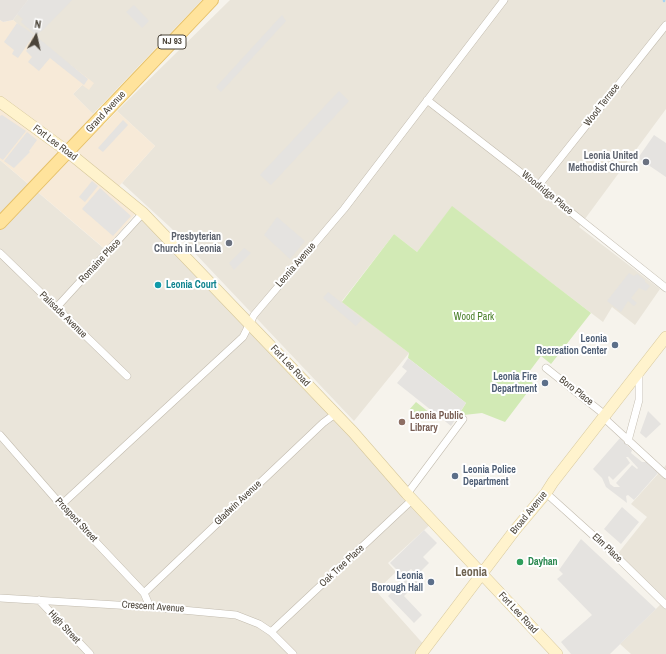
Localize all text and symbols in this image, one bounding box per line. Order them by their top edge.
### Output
north arrow [16,16,56,56]
text: N [34,17,42,32]
road number: NJ 93 [158,35,186,49]
street label: Wood Terrace [582,81,622,129]
street label: Grand Avenue [84,89,128,135]
street label: Fort Lee Road [31,123,79,163]
place label: Leonia United Methodist Church [568,150,638,174]
marker: Leonia United Methodist Church [641,157,651,167]
street label: Woodridge Place [519,169,575,217]
place label: Presbyterian Church in Leonia [154,231,221,254]
street label: Romaine Place [76,236,124,286]
marker: Presbyterian Church in Leonia [224,238,234,248]
street label: Leonia Avenue [273,240,319,290]
place label: Leonia Court [166,279,217,291]
marker: Leonia Court [153,280,163,290]
street label: Palisade Avenue [37,289,89,341]
park label: Wood Park [454,311,494,323]
place label: Leonia Recreation Center [536,333,607,356]
marker: Leonia Recreation Center [610,340,620,350]
street label: Fort Lee Road [268,343,312,389]
place label: Leonia Fire Department [491,371,537,394]
street label: Boro Place [557,374,595,408]
marker: Leonia Fire Department [540,378,550,388]
place label: Leonia Public Library [410,410,463,434]
marker: Leonia Public Library [397,417,407,427]
place label: Leonia Police Department [463,464,516,488]
marker: Leonia Police Department [450,471,460,481]
street label: Gladwin Avenue [212,478,264,528]
street label: Broad Avenue [508,489,550,537]
street label: Prospect Street [52,495,100,545]
street label: Elm Place [589,531,625,565]
street label: Oak Tree Place [317,542,367,590]
place label: Dayhan [528,556,558,568]
marker: Dayhan [515,557,525,567]
district label: Leonia [455,566,487,580]
place label: Leonia Borough Hall [372,570,423,594]
marker: Leonia Borough Hall [426,577,436,587]
street label: Fort Lee Road [496,590,540,636]
street label: Crescent Avenue [121,599,185,615]
street label: High Street [45,608,83,646]

